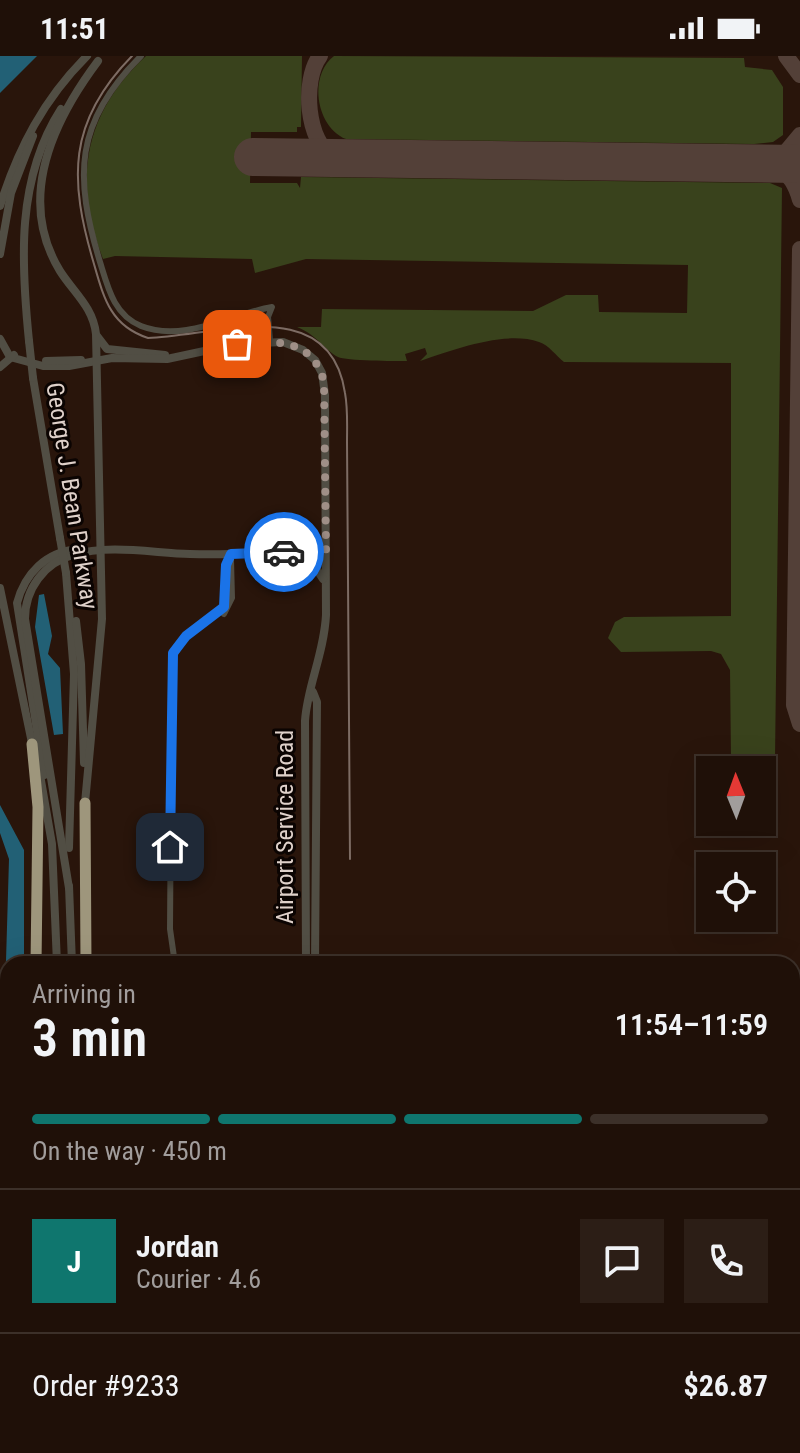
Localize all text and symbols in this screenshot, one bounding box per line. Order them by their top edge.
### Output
text: 11:51 [40,11,109,46]
pin [203,310,271,378]
icon: bag [215,322,259,366]
street label: George J. Bean Parkway [40,381,104,611]
courier [244,512,324,592]
icon: car [262,530,306,574]
street label: Airport Service Road [271,730,299,924]
north arrow [696,756,776,836]
map controls [696,756,776,932]
pin [136,813,204,881]
icon: home [148,825,192,869]
button: locate [696,852,776,932]
text: Arriving in [32,979,136,1009]
text: 11:54–11:59 [615,1007,768,1042]
text: 3 min [32,1008,147,1069]
text: On the way · 450 m [32,1136,227,1166]
button: chat [580,1219,664,1303]
button: phone [684,1219,768,1303]
text: Jordan [136,1229,219,1264]
text: J [67,1244,81,1279]
text: Courier · 4.6 [136,1264,261,1294]
text: Order #9233 [32,1368,180,1403]
text: $26.87 [683,1368,768,1403]

